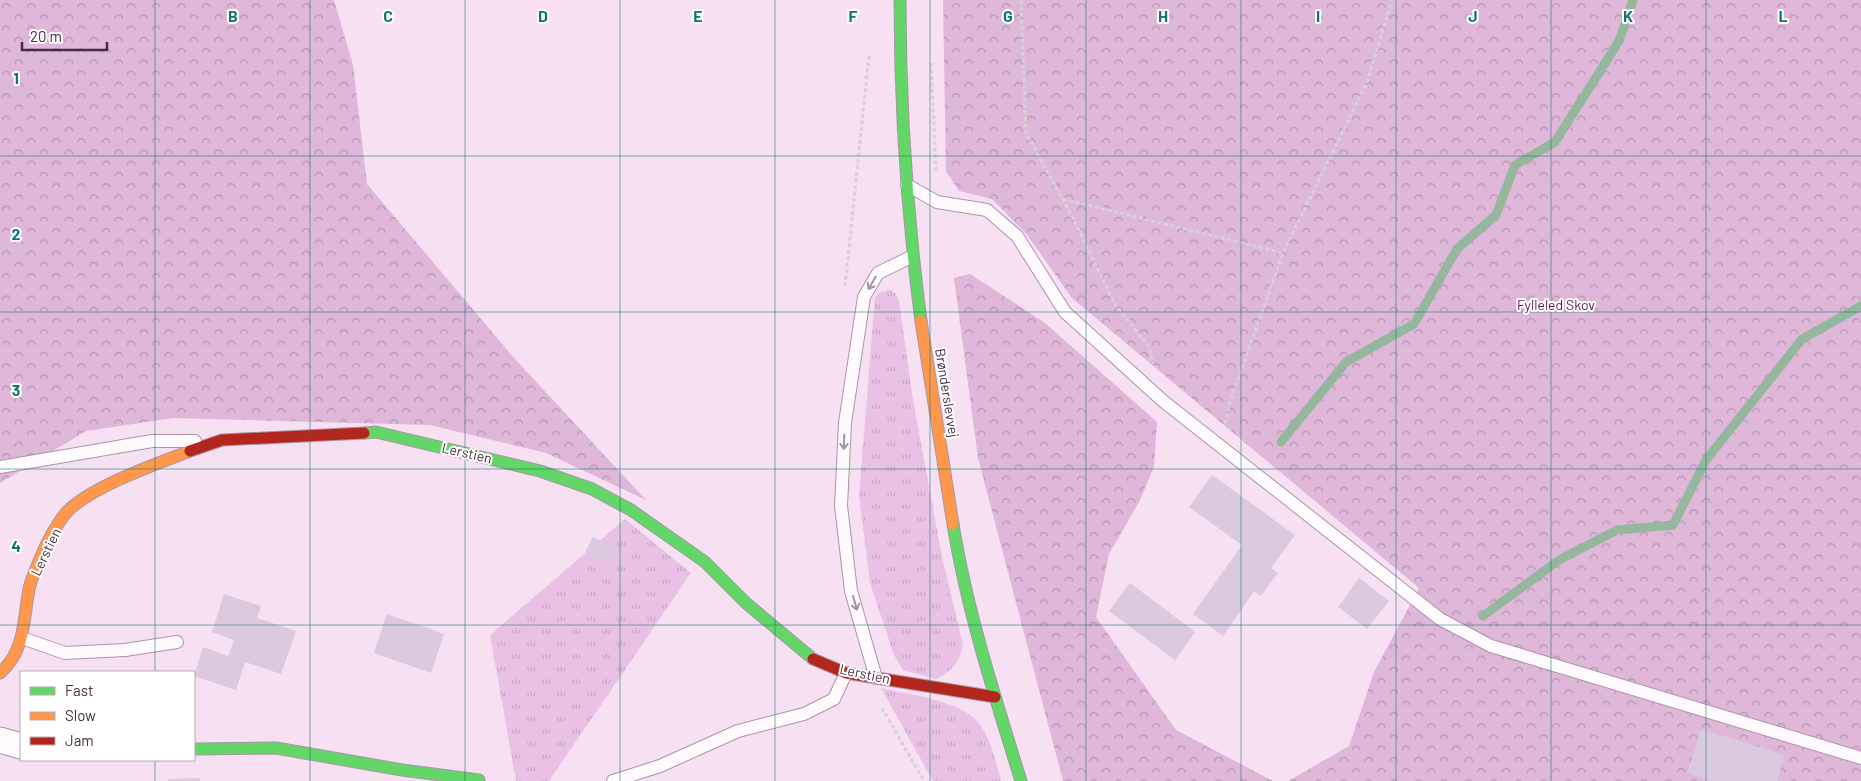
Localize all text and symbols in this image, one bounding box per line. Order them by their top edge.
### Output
text: B [228,6,238,25]
text: C [383,6,393,25]
text: D [538,6,548,25]
text: E [693,6,703,25]
text: F [849,6,858,25]
text: G [1003,6,1013,25]
text: H [1158,6,1168,25]
text: I [1316,6,1320,25]
text: J [1468,6,1478,25]
text: K [1623,6,1633,25]
text: L [1778,6,1788,25]
scale bar [22,20,108,52]
text: 20 m [30,27,62,45]
text: 1 [13,68,19,87]
text: 2 [12,224,21,243]
one-way arrow [867,275,876,290]
park label: Fylleled Skov [1517,296,1595,313]
street label: Brønderslevvej [932,347,963,439]
text: 3 [12,380,20,399]
one-way arrow [839,434,849,450]
street label: Lerstien [440,439,494,467]
street label: Lerstien [27,525,64,578]
text: 4 [11,536,21,555]
one-way arrow [850,595,860,611]
street label: Lerstien [838,660,892,687]
legend [20,671,195,761]
text: Fast [65,681,93,699]
text: Slow [65,706,96,724]
text: Jam [65,731,94,749]

